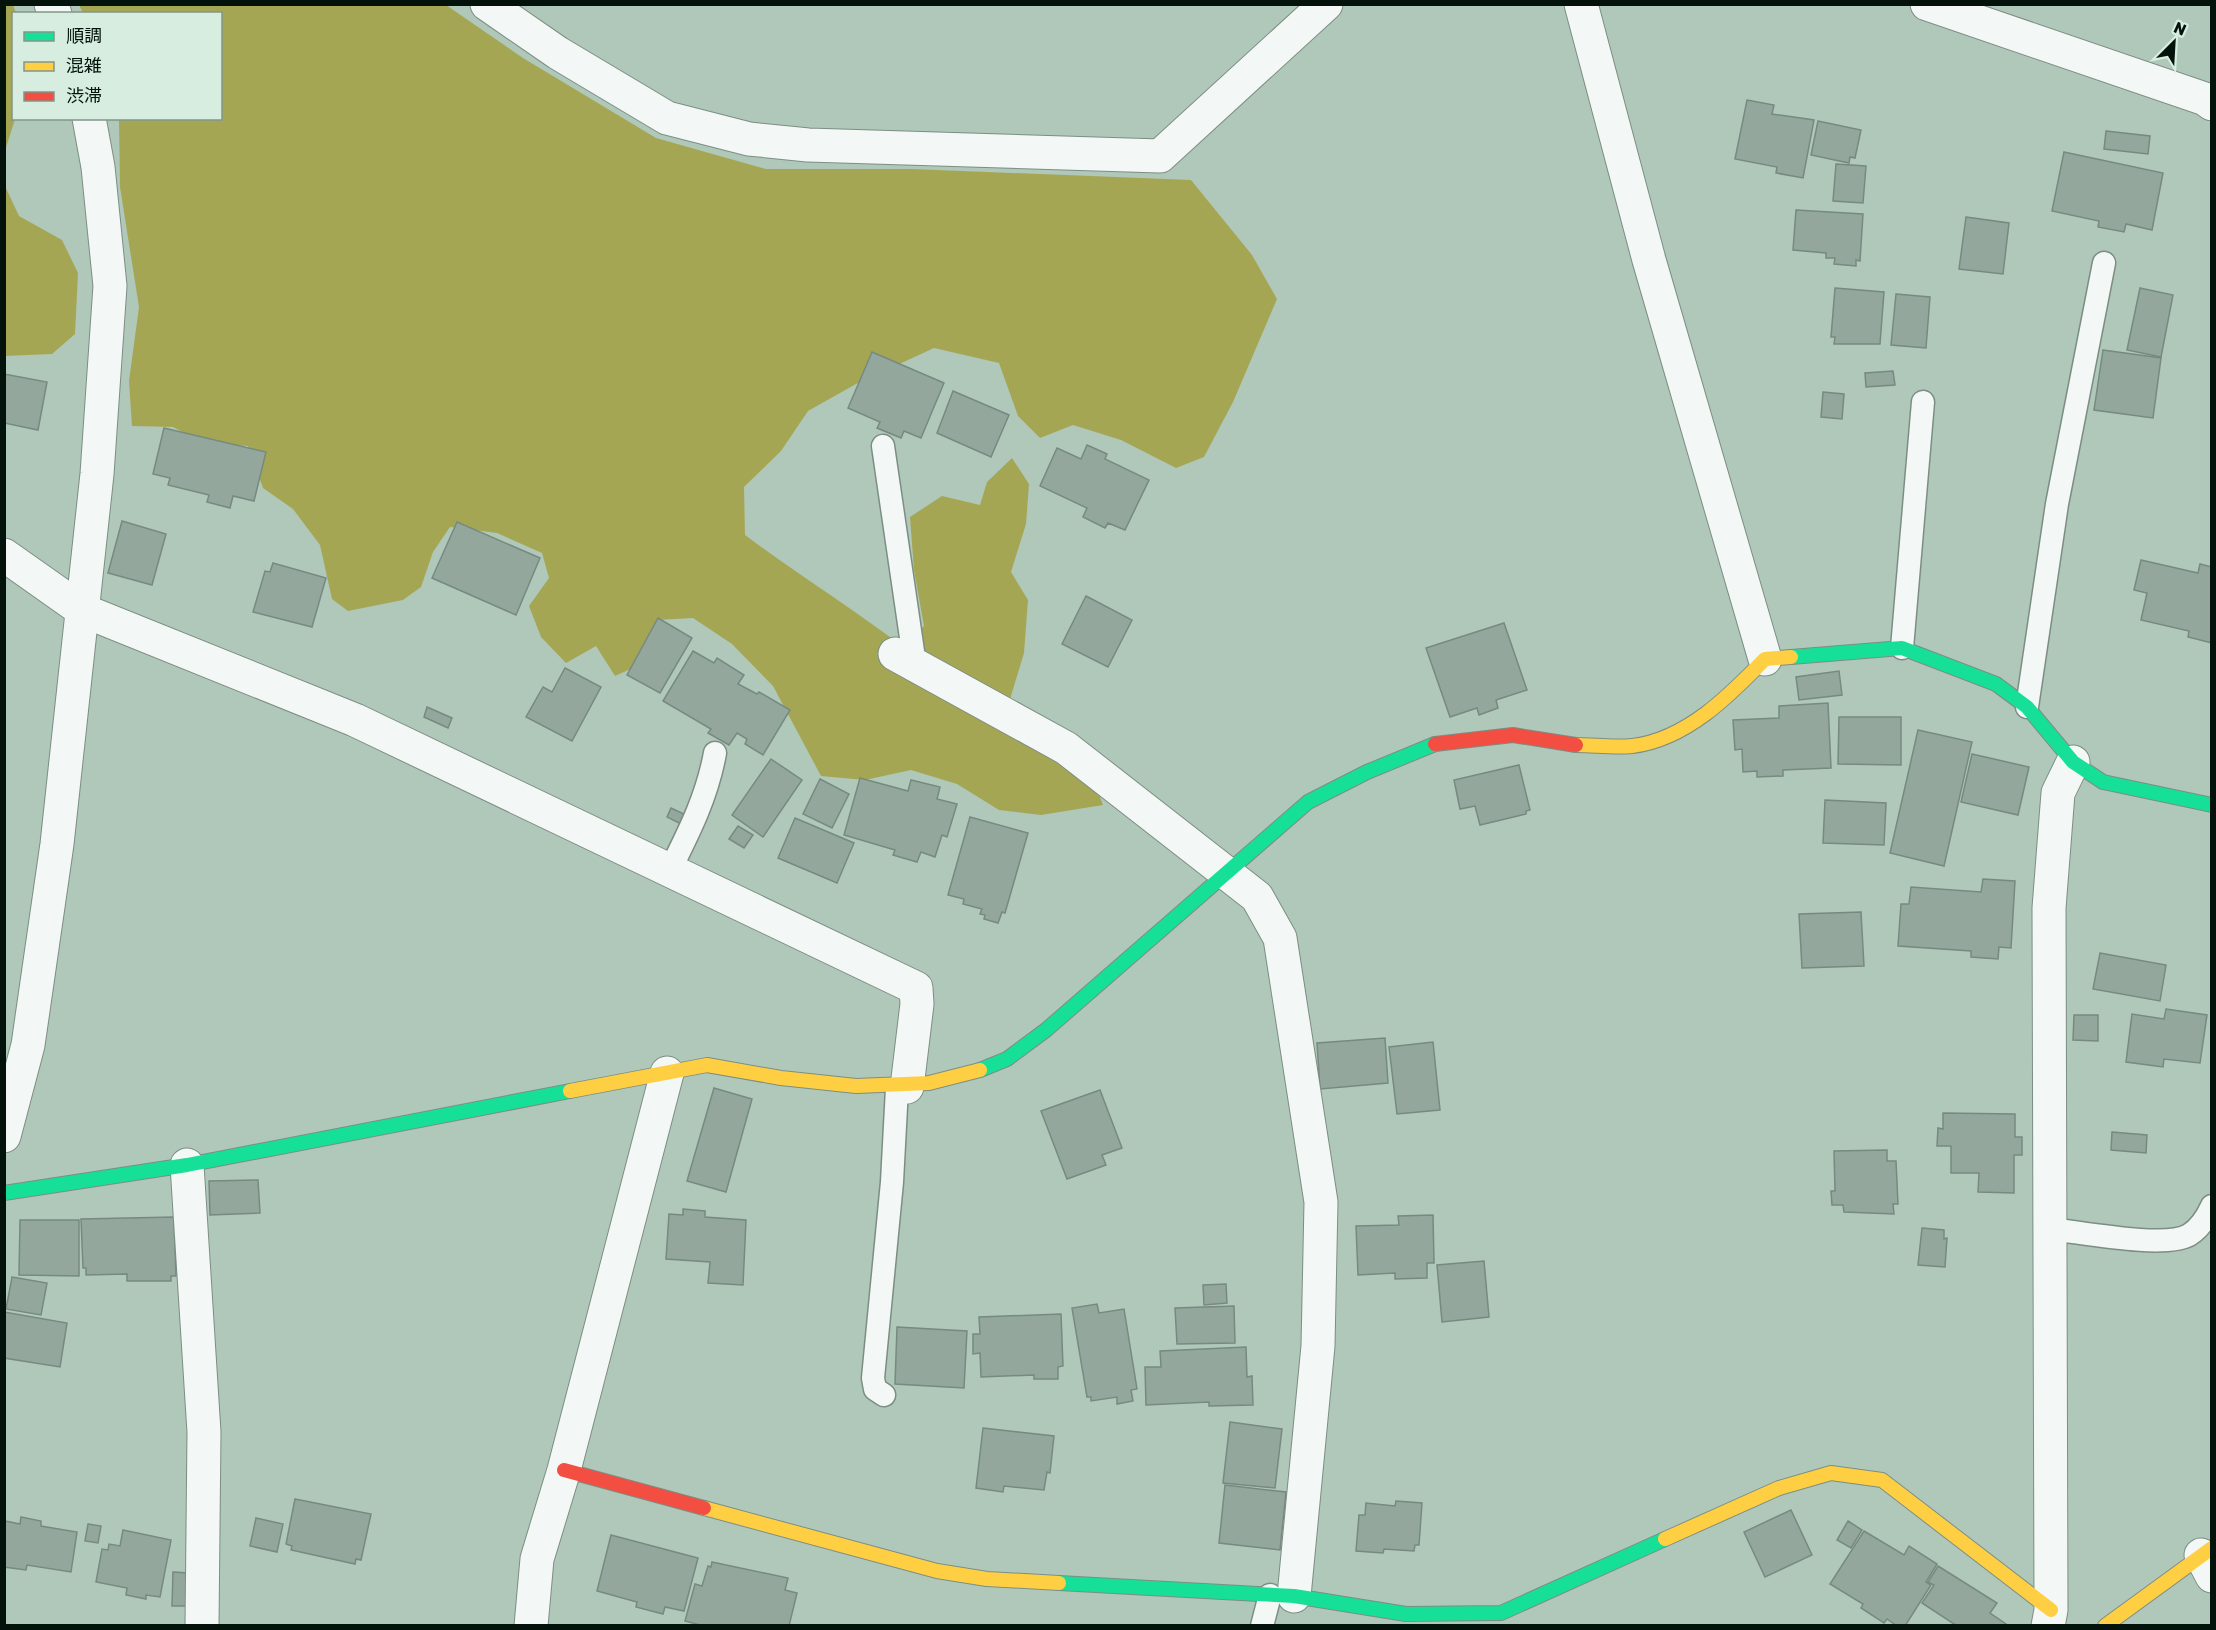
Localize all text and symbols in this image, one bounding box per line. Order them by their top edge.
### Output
legend [12,12,222,120]
north arrow [2144,12,2204,72]
text: N [2171,18,2189,40]
text: 順調 [66,25,102,47]
text: 混雑 [66,55,102,77]
text: 渋滞 [66,85,102,107]

